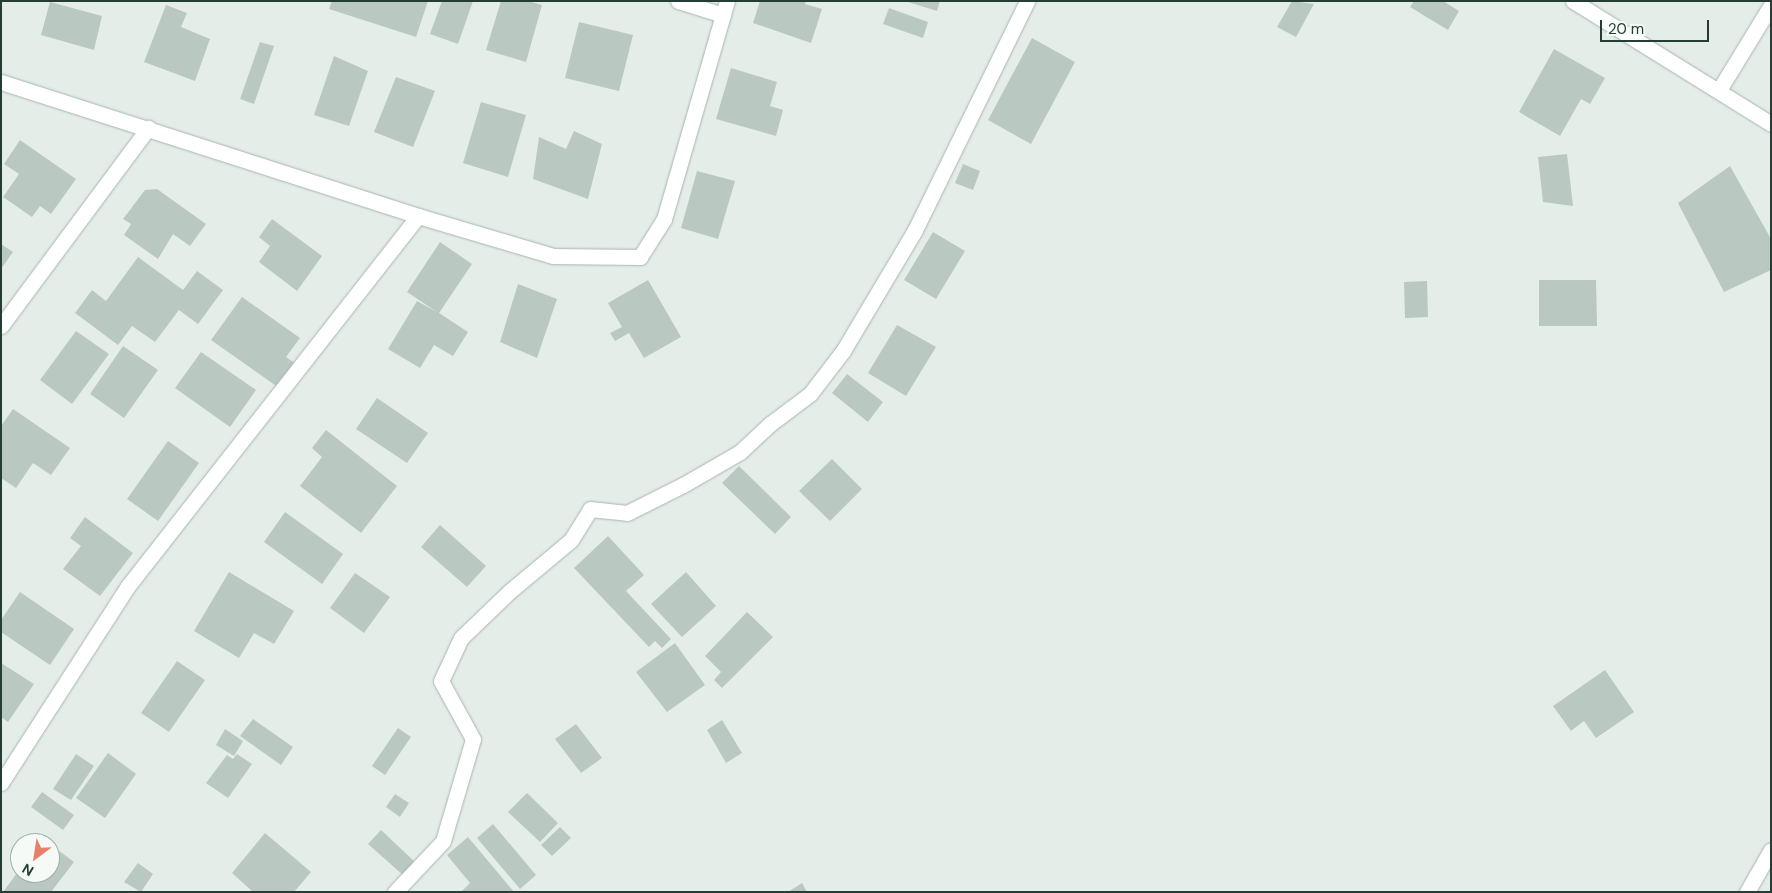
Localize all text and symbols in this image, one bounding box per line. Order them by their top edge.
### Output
scale bar [1602,10,1711,42]
text: 20 m [1608,19,1644,39]
north arrow [10,833,60,883]
text: N [19,860,37,880]

